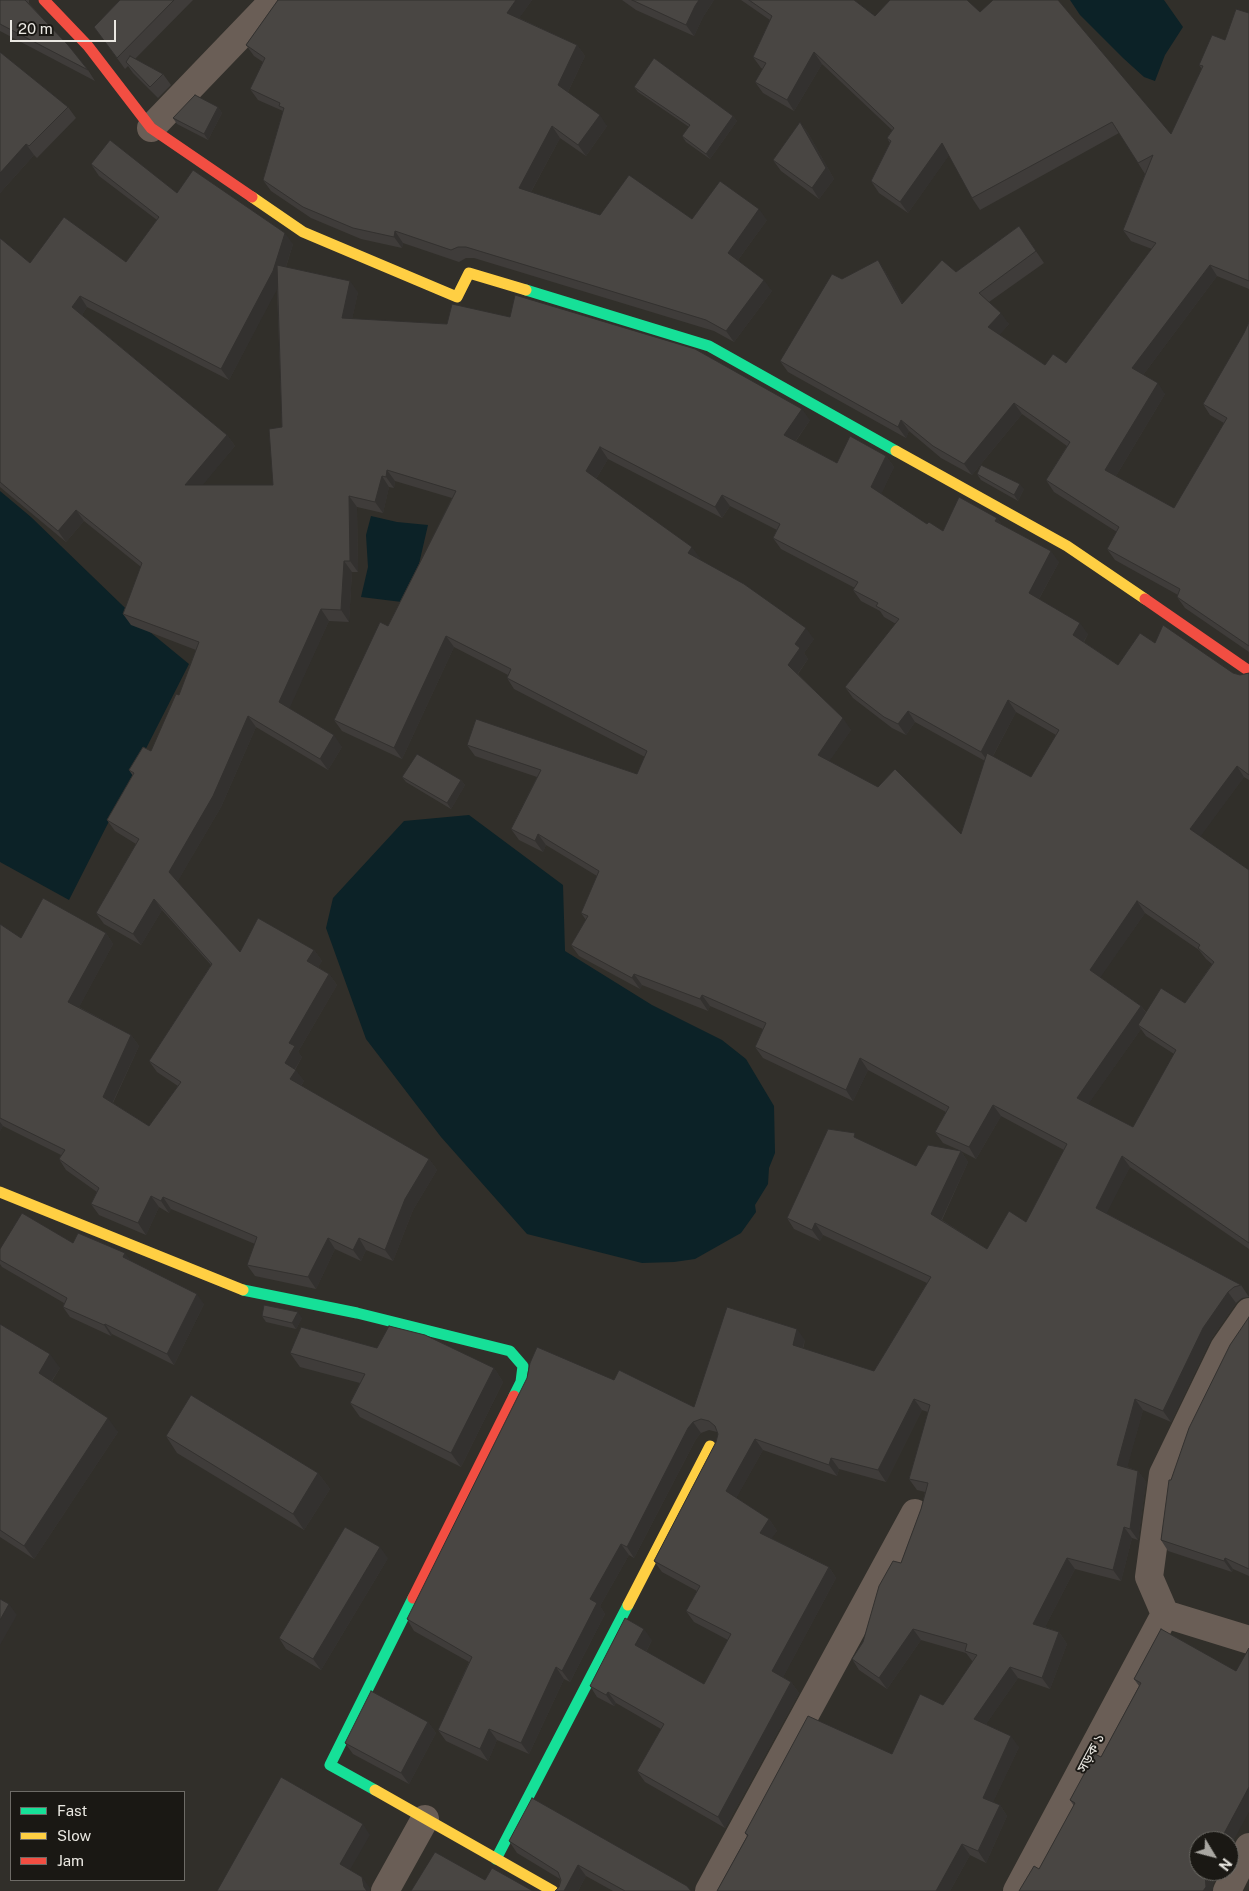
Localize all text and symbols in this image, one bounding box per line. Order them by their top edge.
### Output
scale bar [12,10,119,42]
text: 20 m [18,20,53,37]
street label: সড়ক ১ [1074,1731,1108,1775]
legend [10,1791,185,1881]
text: Fast [57,1802,87,1819]
text: Slow [57,1827,91,1844]
north arrow [1189,1831,1239,1881]
text: Jam [57,1852,84,1869]
text: N [1216,1855,1235,1874]

